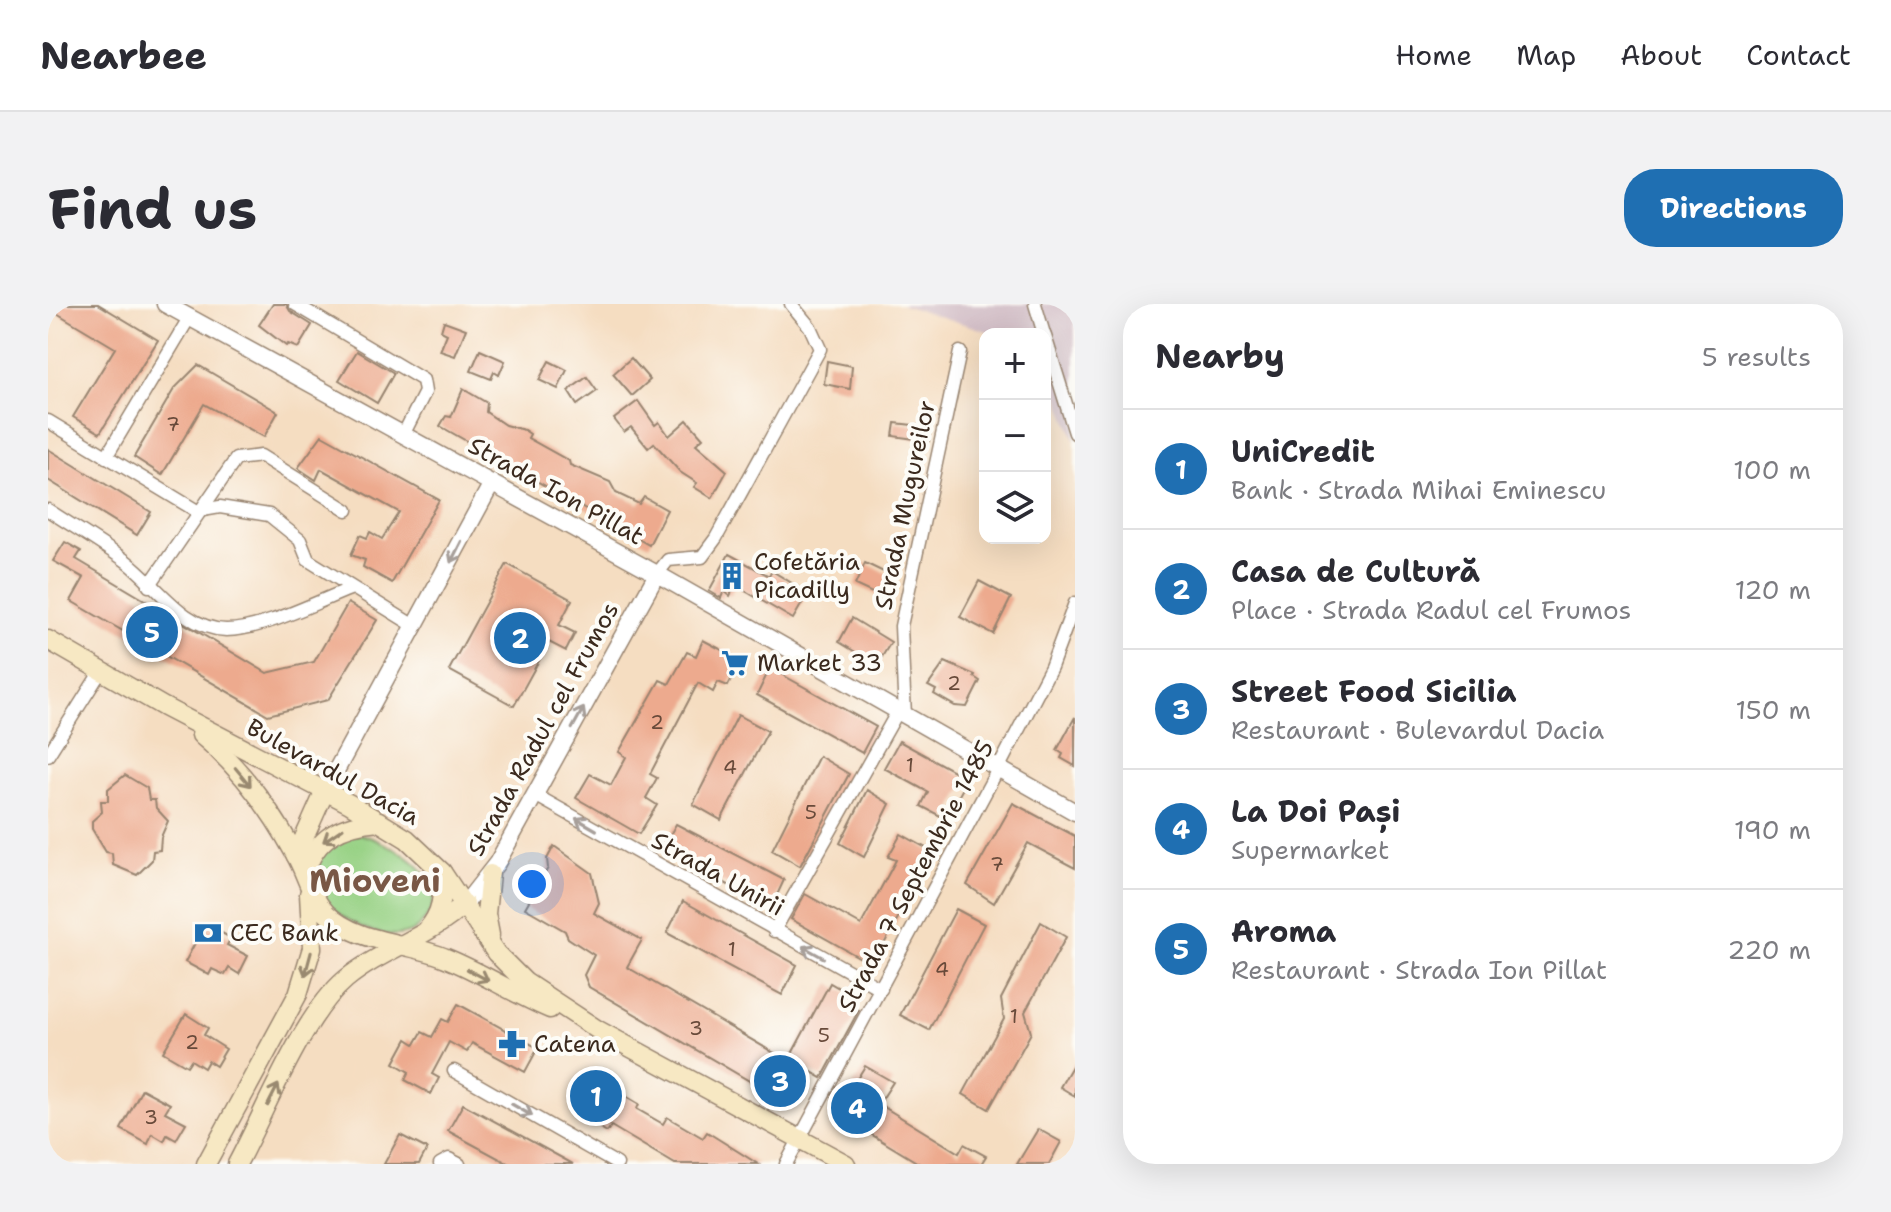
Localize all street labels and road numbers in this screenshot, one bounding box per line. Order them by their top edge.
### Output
street label: Strada Mugureilor [867,397,943,613]
street label: Strada Ion Pillat [463,430,649,552]
street label: Strada Radul cel Frumos [460,596,626,862]
street label: Bulevardul Dacia [241,711,425,833]
street label: Strada 7 Septembrie 1485 [832,735,1000,1017]
street label: Strada Unirii [646,824,790,924]

